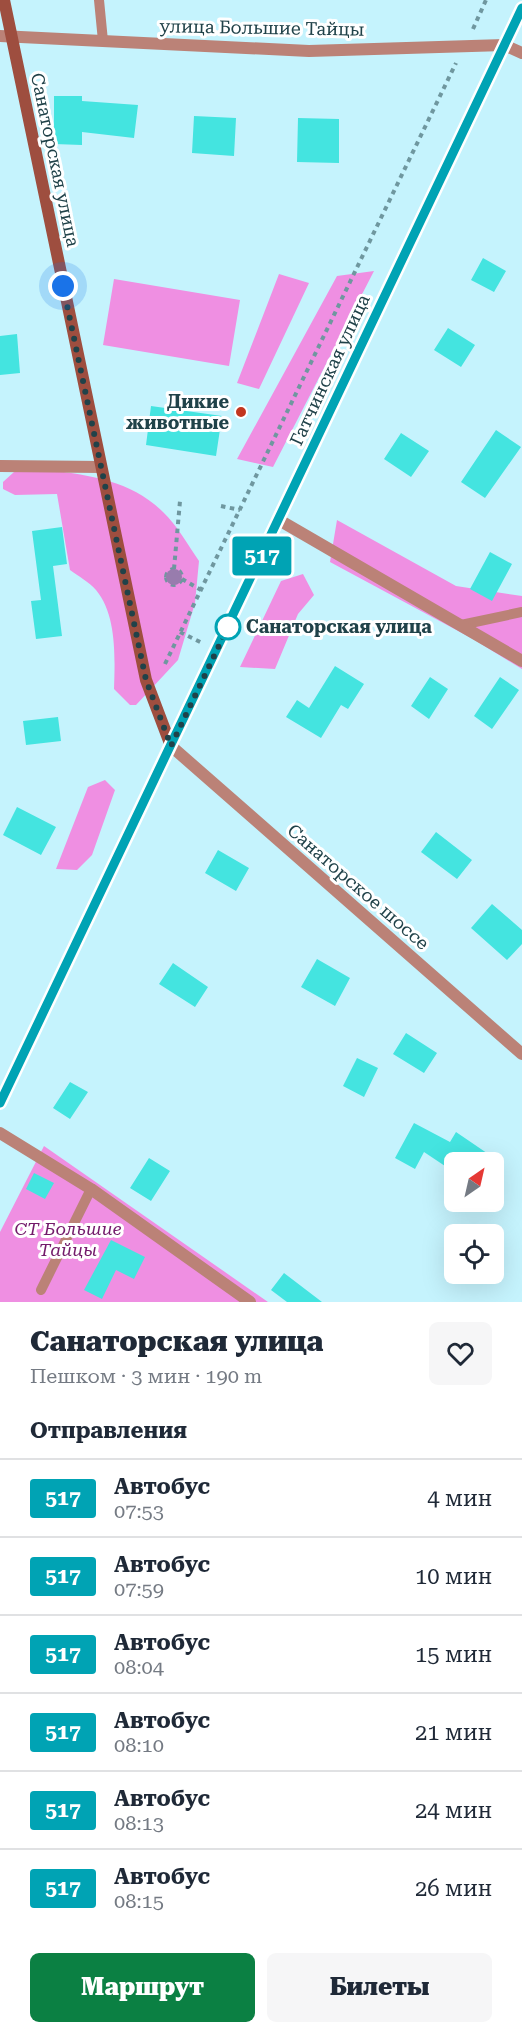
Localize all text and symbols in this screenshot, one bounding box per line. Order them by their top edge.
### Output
street label: улица Большие Тайцы [159,15,365,40]
street label: Санаторская улица [27,71,84,249]
your location [48,271,78,301]
street label: Гатчинская улица [285,291,374,449]
place label: Дикие животные [126,391,229,433]
marker: Дикие животные [234,405,248,419]
line badge: 517 [228,536,296,576]
text: 517 [244,544,280,568]
marker: Санаторская улица [215,614,241,640]
place label: Санаторская улица [246,616,432,637]
street label: Санаторское шоссе [283,819,433,954]
north arrow [444,1152,504,1212]
map controls [444,1152,504,1284]
park label: СТ Большие Тайцы [14,1218,122,1260]
button: locate [444,1224,504,1284]
button: heart [429,1322,492,1385]
text: Санаторская улица [30,1325,323,1358]
text: Пешком · 3 мин · 190 m [30,1364,262,1388]
text: Отправления [30,1418,187,1443]
text: Автобус [114,1474,210,1499]
text: 517 [45,1486,81,1510]
text: 4 мин [427,1486,492,1511]
text: 07:53 [114,1499,164,1523]
text: Автобус [114,1552,210,1577]
text: 517 [45,1564,81,1588]
text: 10 мин [415,1564,492,1589]
text: 07:59 [114,1577,164,1601]
text: Автобус [114,1630,210,1655]
text: 517 [45,1642,81,1666]
text: 15 мин [415,1642,492,1667]
text: 08:04 [114,1655,164,1679]
text: Автобус [114,1708,210,1733]
text: 517 [45,1720,81,1744]
text: 21 мин [415,1720,492,1745]
text: 08:10 [114,1733,164,1757]
text: Автобус [114,1786,210,1811]
text: 517 [45,1798,81,1822]
text: 24 мин [415,1798,492,1823]
text: 08:13 [114,1811,164,1835]
text: Автобус [114,1864,210,1889]
text: 517 [45,1876,81,1900]
text: 26 мин [415,1876,492,1901]
text: 08:15 [114,1889,164,1913]
button: Маршрут [30,1953,255,2022]
button: Билеты [267,1953,492,2022]

